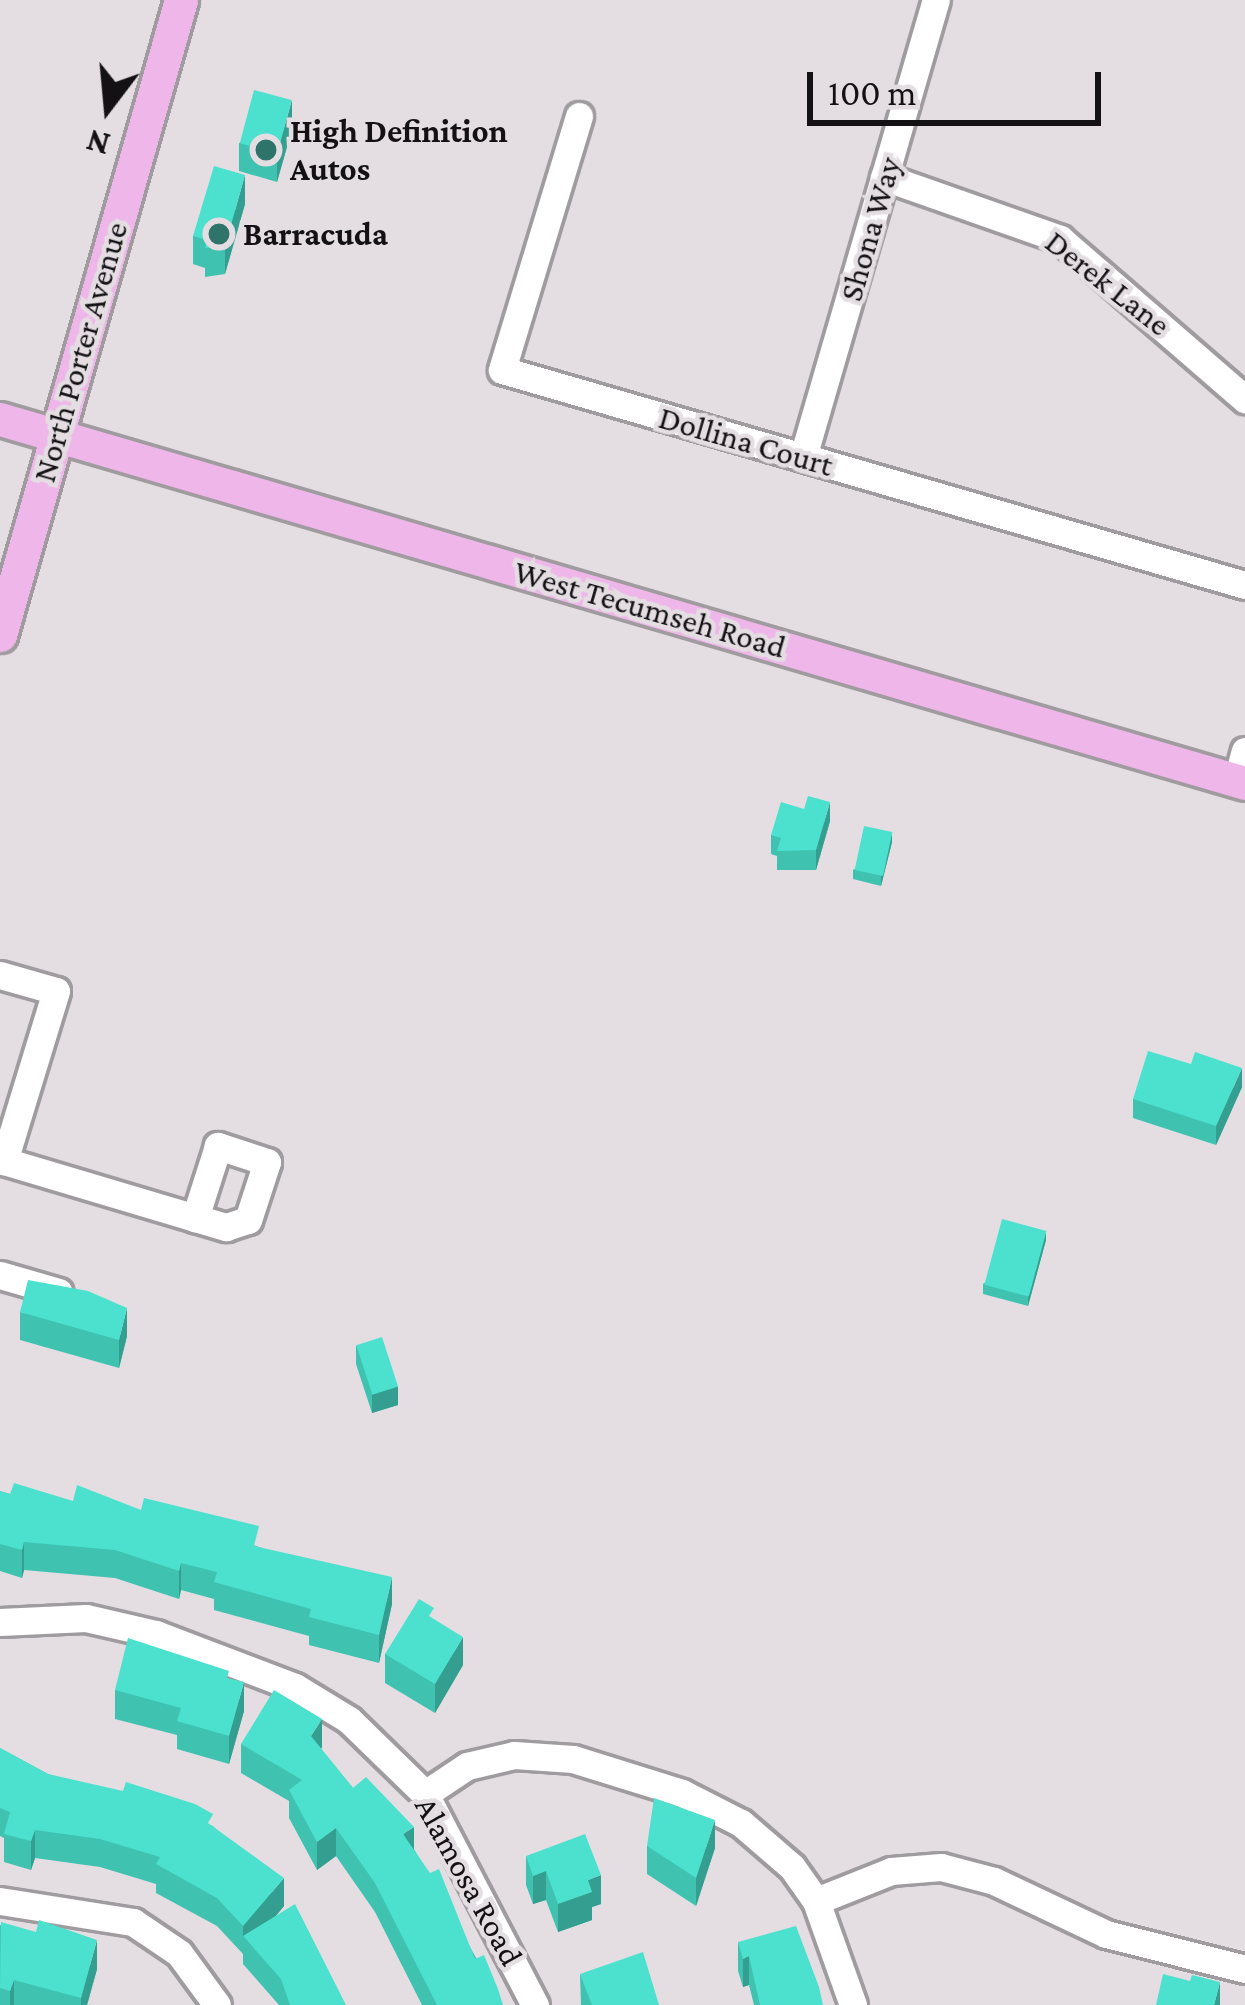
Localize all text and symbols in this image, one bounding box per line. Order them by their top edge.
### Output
north arrow [48,48,168,168]
scale bar [813,48,1107,122]
text: 100 m [828,73,916,113]
place label: High Definition Autos [290,111,508,189]
text: N [82,122,114,164]
marker: High Definition Autos [253,137,279,163]
street label: Shona Way [831,152,909,306]
place label: Barracuda [243,214,388,254]
street label: North Porter Avenue [24,217,136,487]
marker: Barracuda [206,221,232,247]
street label: Derek Lane [1038,222,1178,344]
street label: Dollina Court [654,397,838,485]
street label: West Tecumseh Road [510,551,790,667]
street label: Alamosa Road [406,1790,532,1972]

